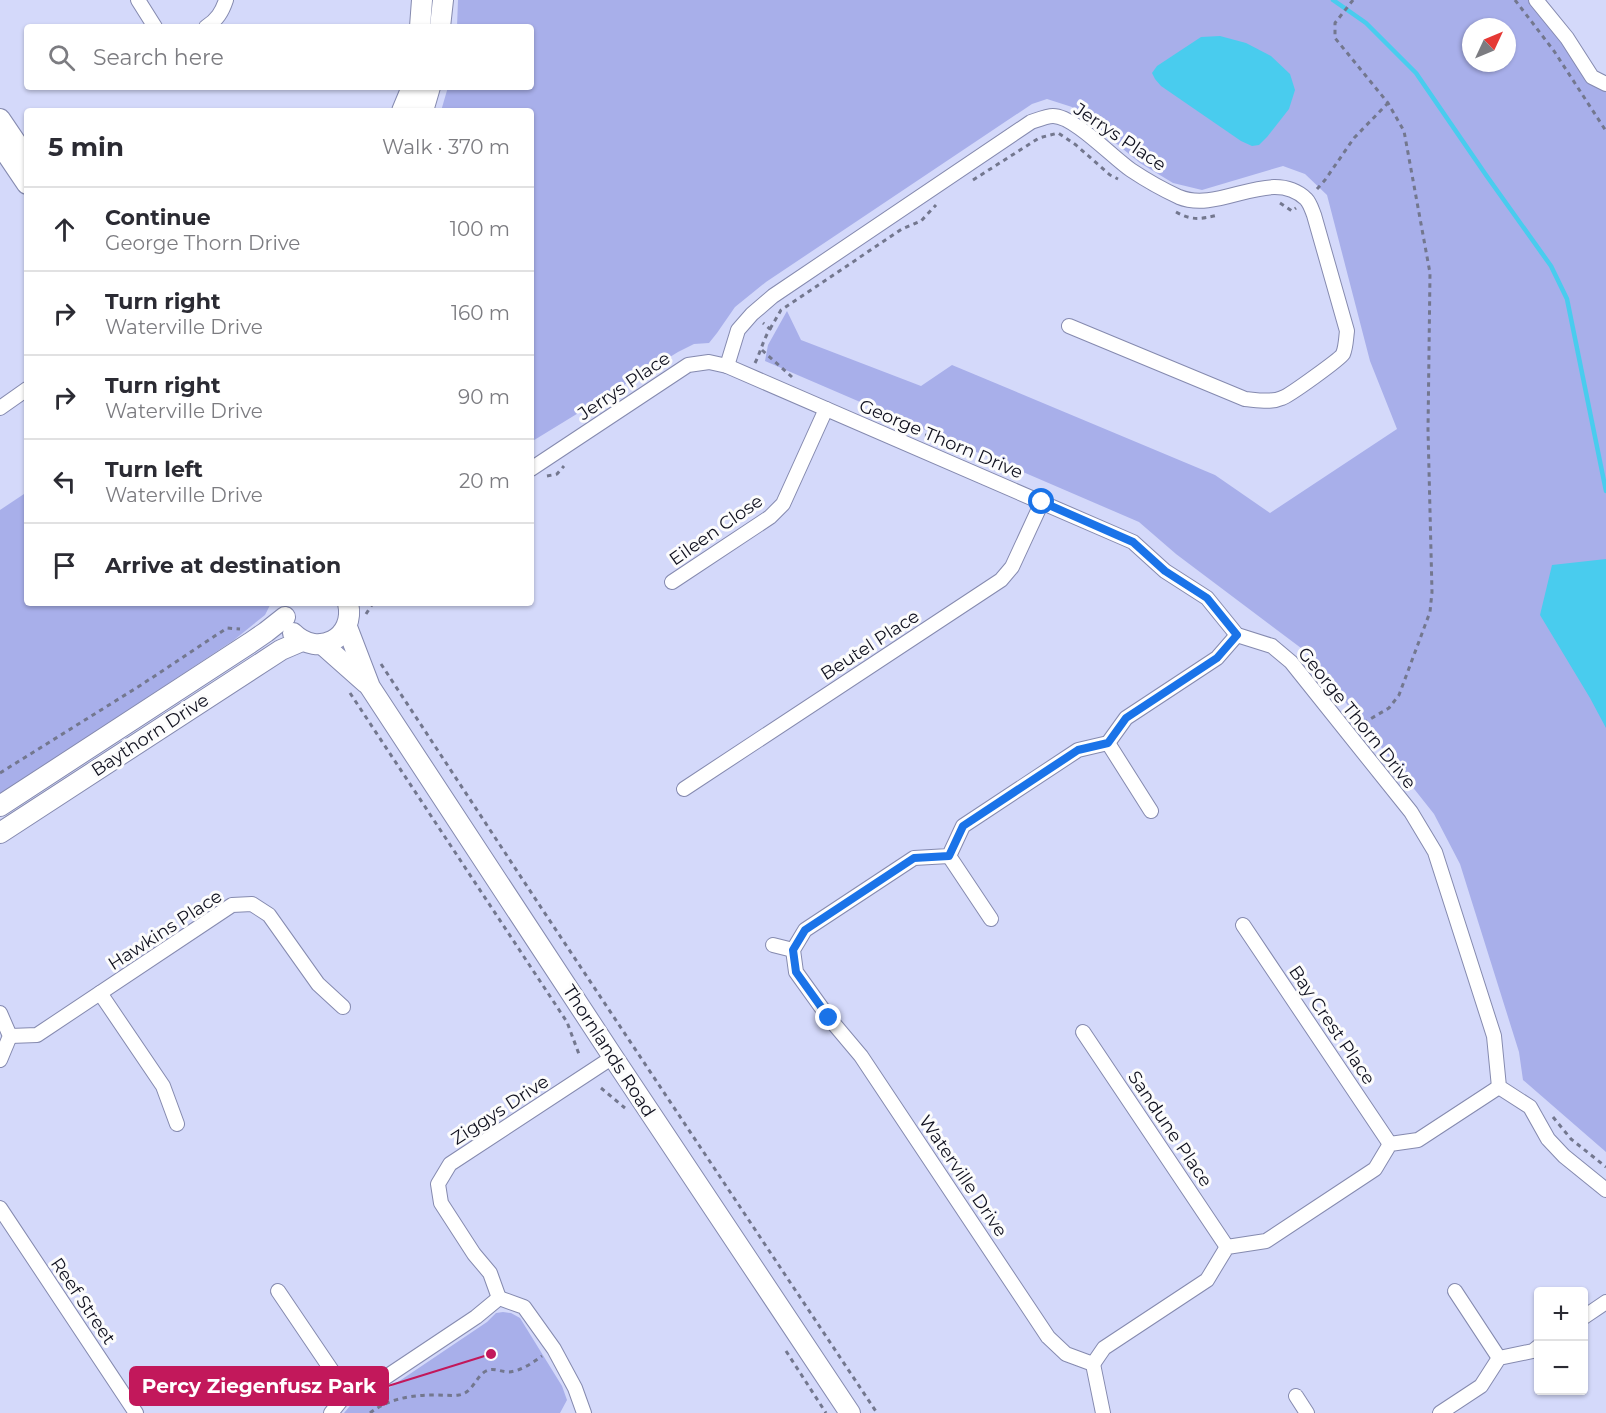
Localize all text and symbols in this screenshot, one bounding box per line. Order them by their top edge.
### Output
north arrow [1462,18,1516,72]
search box [24,24,534,90]
icon: search [45,41,78,74]
text: Search here [93,44,224,71]
street label: Jerrys Place [1069,98,1170,176]
text: 5 min [48,131,124,163]
text: Walk · 370 m [382,135,510,159]
text: Continue [105,204,211,231]
icon: ahead [48,213,81,246]
text: 100 m [450,217,510,241]
text: George Thorn Drive [105,231,300,255]
text: Turn right [105,288,220,315]
icon: right [48,297,81,330]
text: 160 m [451,301,510,325]
text: Waterville Drive [105,315,263,339]
street label: Jerrys Place [573,347,674,425]
text: Turn right [105,372,220,399]
icon: right [48,381,81,414]
text: 90 m [458,385,510,409]
street label: George Thorn Drive [856,395,1026,484]
text: Waterville Drive [105,399,263,423]
text: Turn left [105,456,203,483]
icon: left [48,465,81,498]
text: 20 m [459,469,510,493]
text: Waterville Drive [105,483,263,507]
route start [1028,488,1054,514]
street label: Eileen Close [665,490,767,570]
icon: arrive [48,549,81,582]
text: Arrive at destination [105,552,341,579]
street label: Beutel Place [817,605,924,685]
street label: George Thorn Drive [1293,643,1421,793]
street label: Baythorn Drive [87,689,213,781]
street label: Hawkins Place [104,885,226,975]
street label: Bay Crest Place [1284,961,1380,1089]
street label: Thornlands Road [558,981,660,1121]
route end [815,1004,841,1030]
street label: Sandune Place [1123,1067,1217,1191]
street label: Ziggys Drive [447,1070,553,1150]
street label: Waterville Drive [914,1111,1012,1241]
street label: Reef Street [46,1253,120,1349]
map controls [1534,1287,1588,1395]
button: + [1534,1287,1588,1341]
button: − [1534,1341,1588,1395]
callout: Percy Ziegenfusz Park [130,1367,388,1405]
text: Percy Ziegenfusz Park [142,1374,377,1398]

